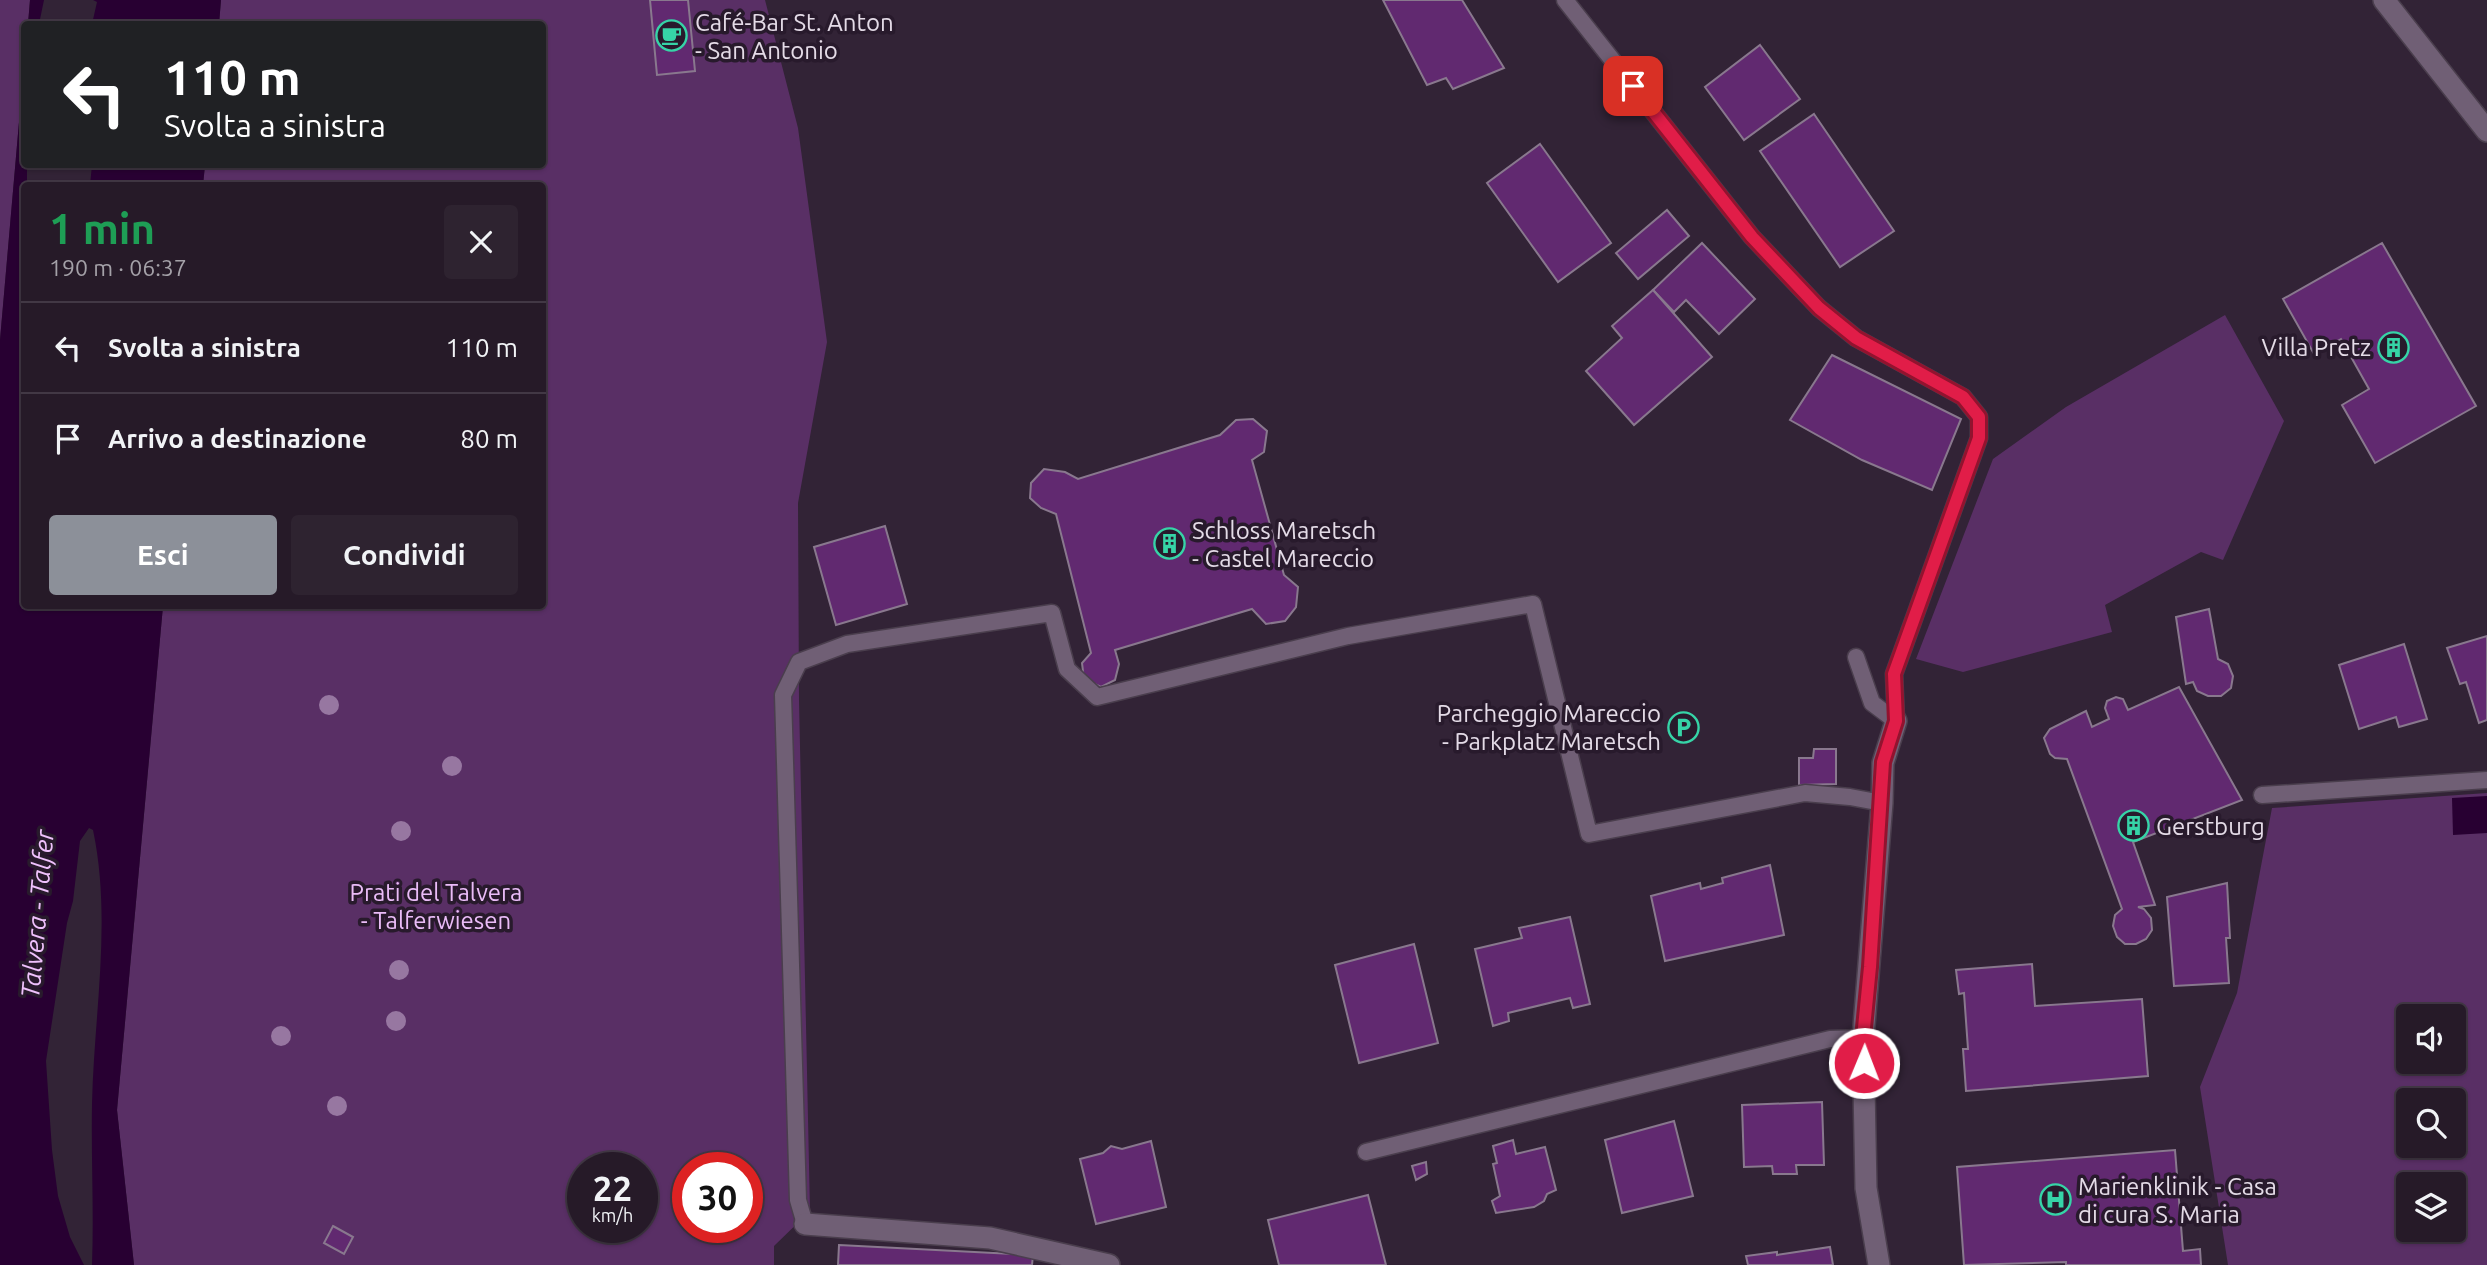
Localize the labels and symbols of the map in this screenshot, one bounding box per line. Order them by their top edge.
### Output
place label: Café-Bar St. Anton - San Antonio [695,9,894,64]
cafe icon: Café-Bar St. Anton - San Antonio [655,19,689,53]
pin [1603,56,1663,116]
building icon: Villa Pretz [2377,330,2411,364]
place label: Villa Pretz [2262,334,2371,361]
place label: Schloss Maretsch - Castel Mareccio [1192,517,1376,572]
building icon: Schloss Maretsch - Castel Mareccio [1152,527,1186,561]
place label: Parcheggio Mareccio - Parkplatz Maretsch [1437,700,1661,755]
parking icon: Parcheggio Mareccio - Parkplatz Maretsch [1667,710,1701,744]
building icon: Gerstburg [2116,809,2150,843]
place label: Gerstburg [2156,813,2265,840]
water label: Talvera - Talfer [15,827,59,999]
park label: Prati del Talvera - Talferwiesen [350,879,522,934]
position arrow [1827,1026,1901,1100]
speed limit sign: 30 [672,1152,763,1243]
place label: Marienklinik - Casa di cura S. Maria [2078,1173,2277,1228]
hospital icon: Marienklinik - Casa di cura S. Maria [2038,1183,2072,1217]

